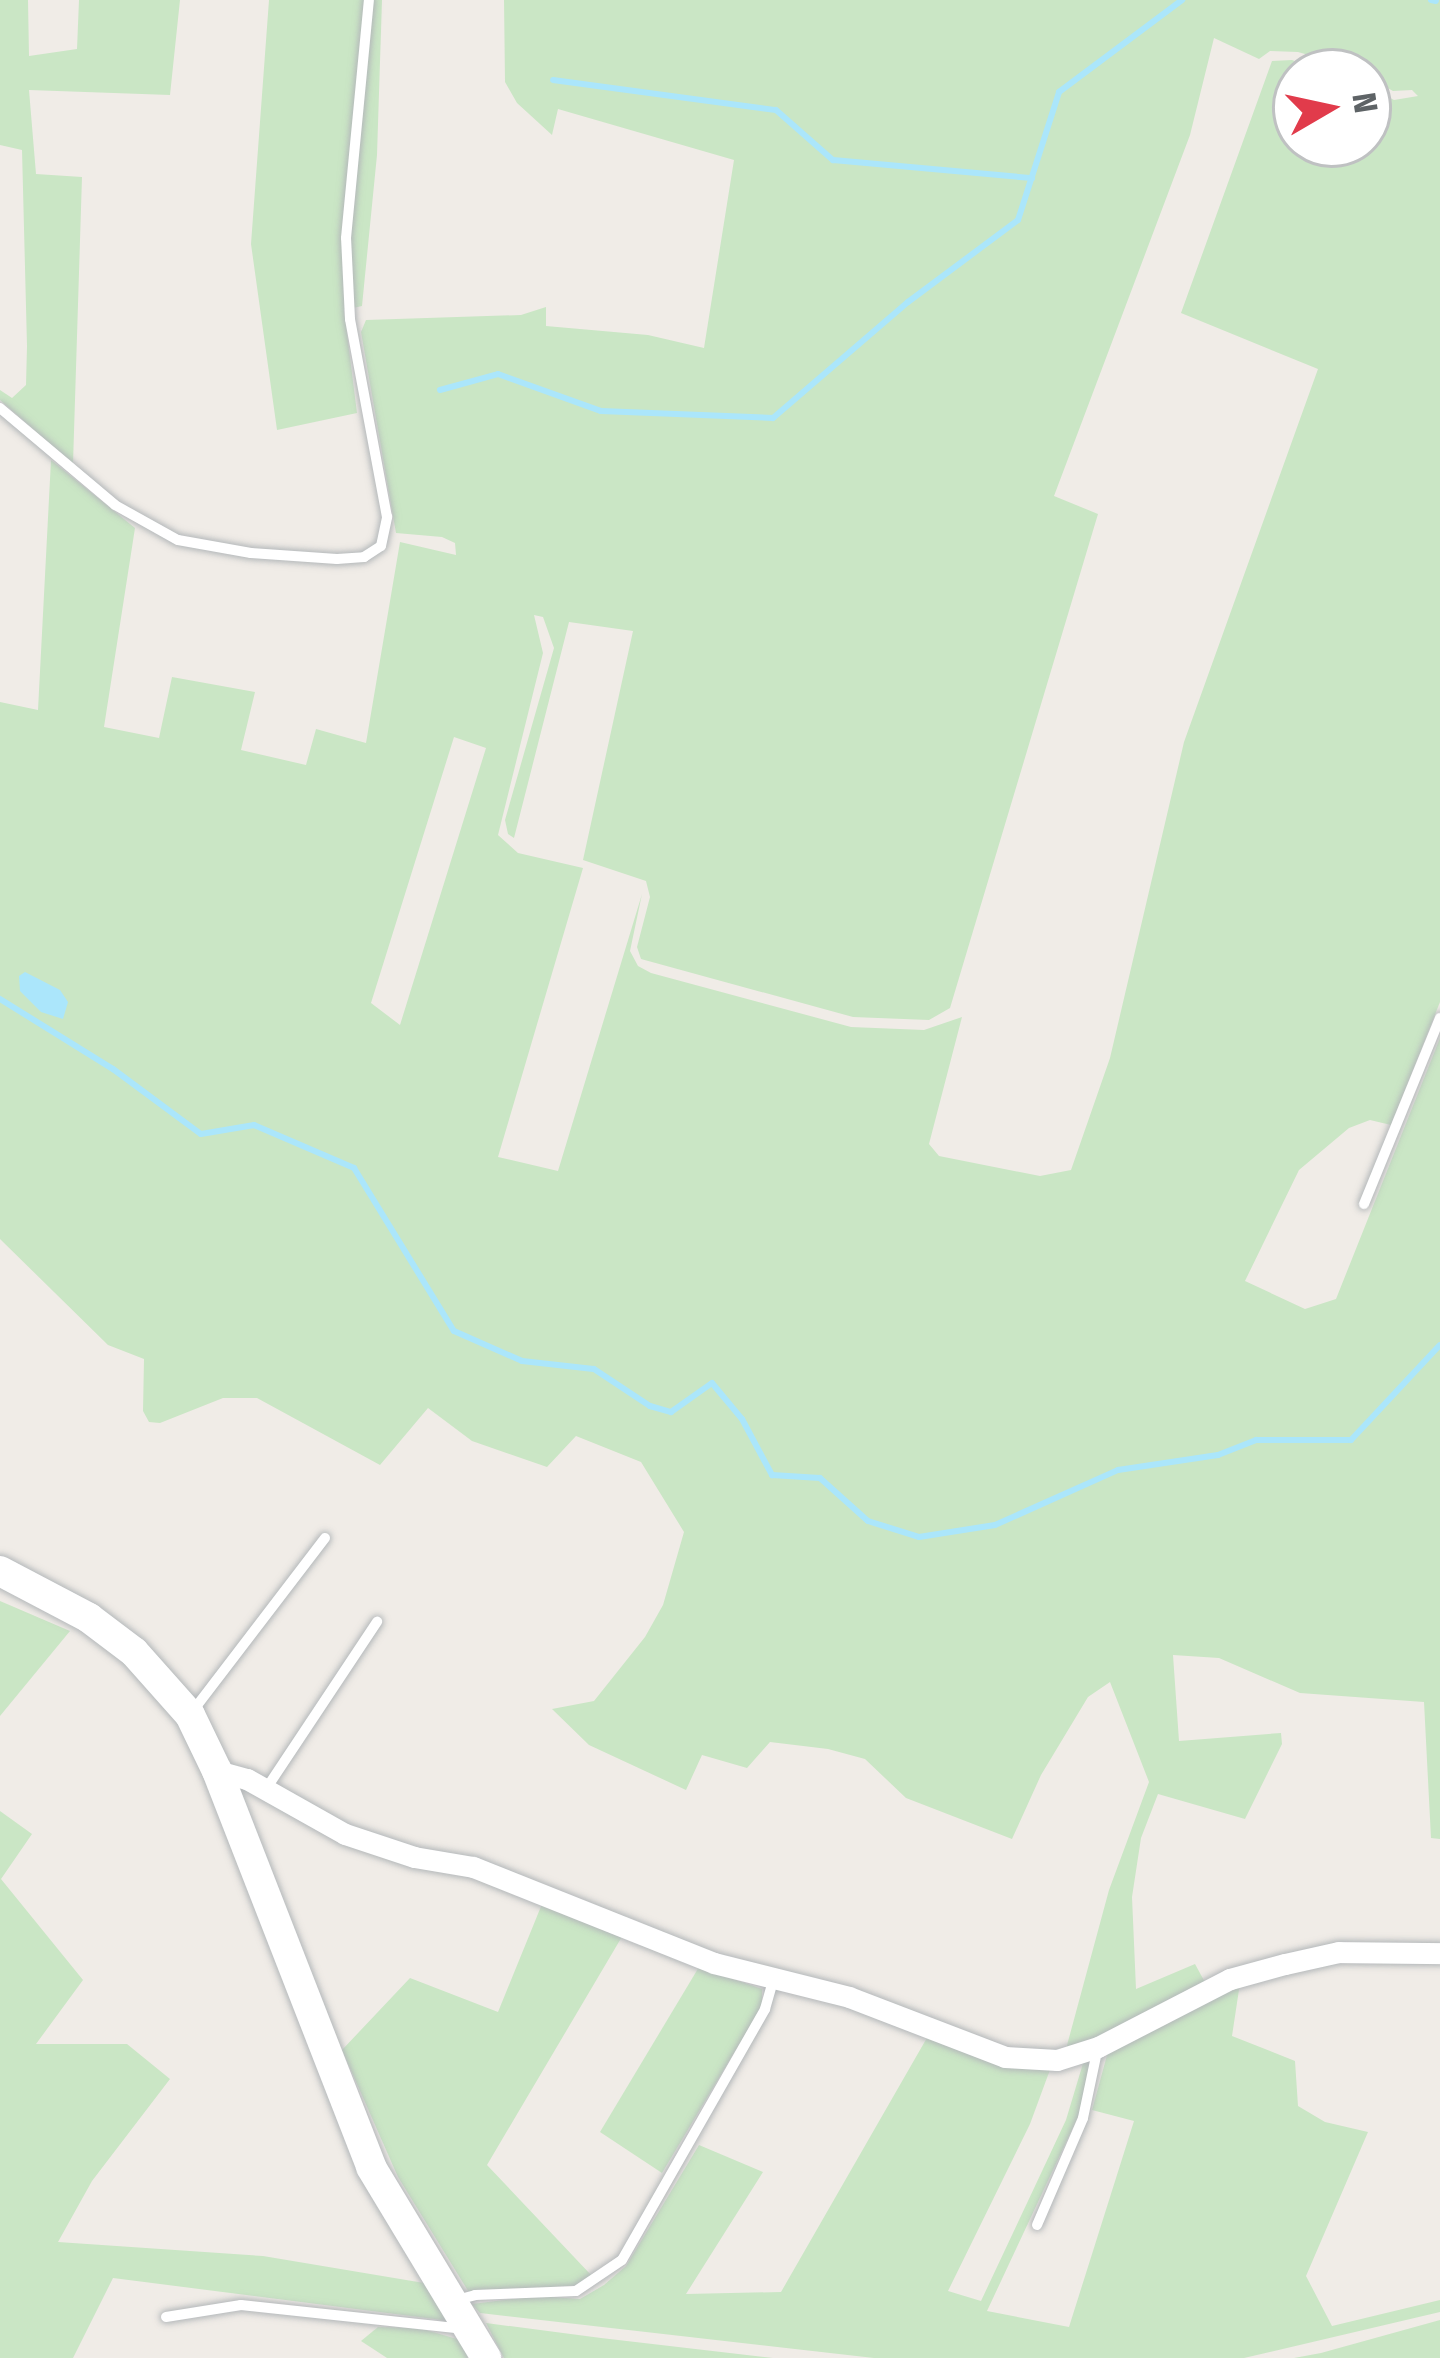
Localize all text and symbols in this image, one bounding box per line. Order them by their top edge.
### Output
north arrow [1272,48,1392,168]
text: N [1343,90,1386,116]

